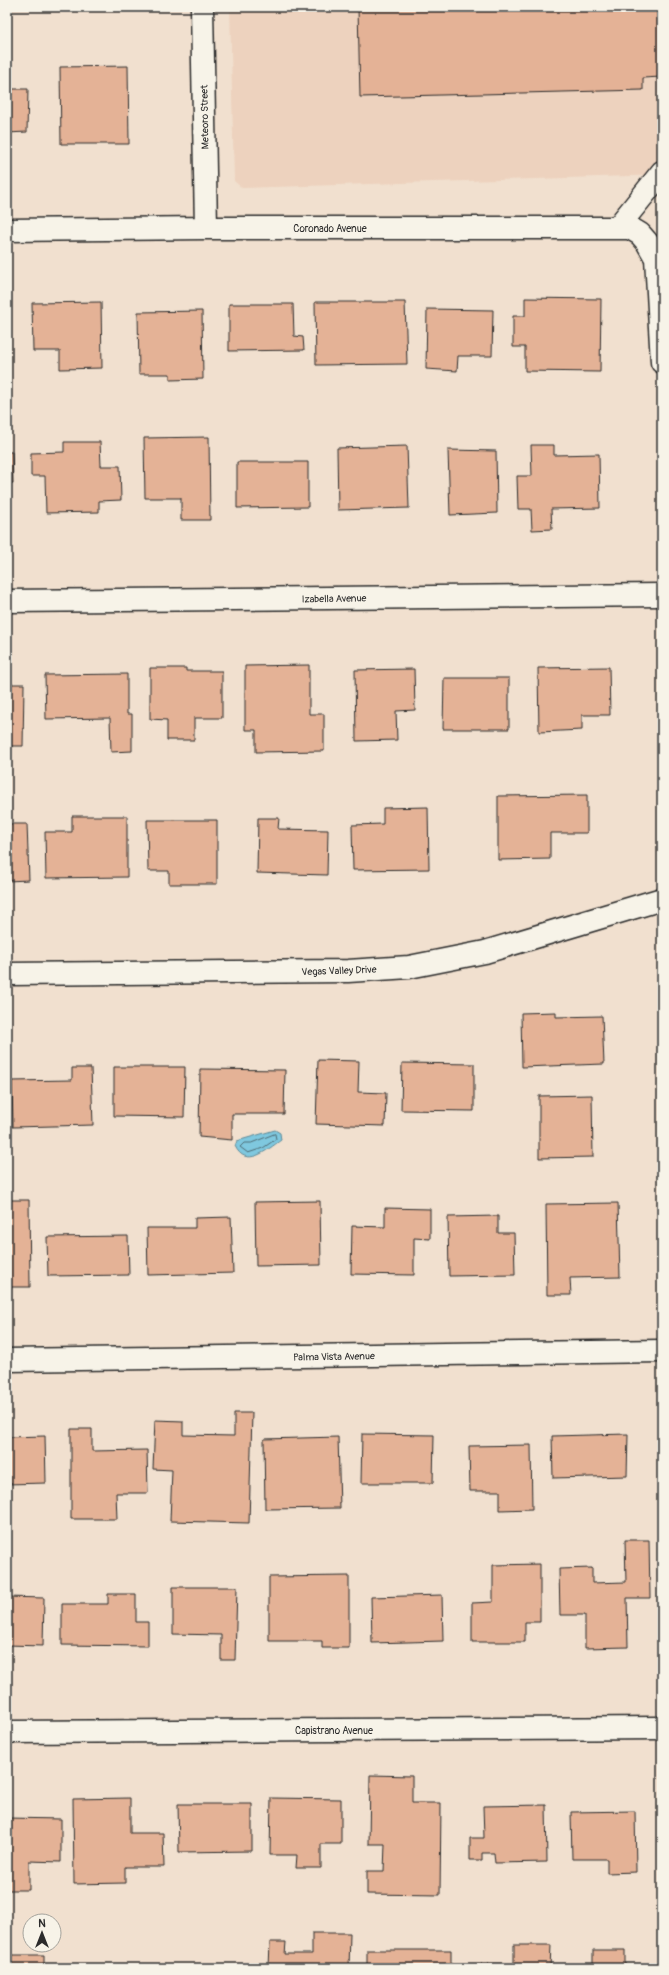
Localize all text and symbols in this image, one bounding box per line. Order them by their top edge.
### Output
street label: Meteoro Street [198,84,212,149]
street label: Coronado Avenue [293,223,367,235]
street label: Izabella Avenue [301,592,367,606]
street label: Vegas Valley Drive [301,964,377,978]
street label: Palma Vista Avenue [293,1350,375,1364]
street label: Capistrano Avenue [295,1725,373,1737]
north arrow [22,1913,62,1953]
text: N [38,1917,46,1930]

